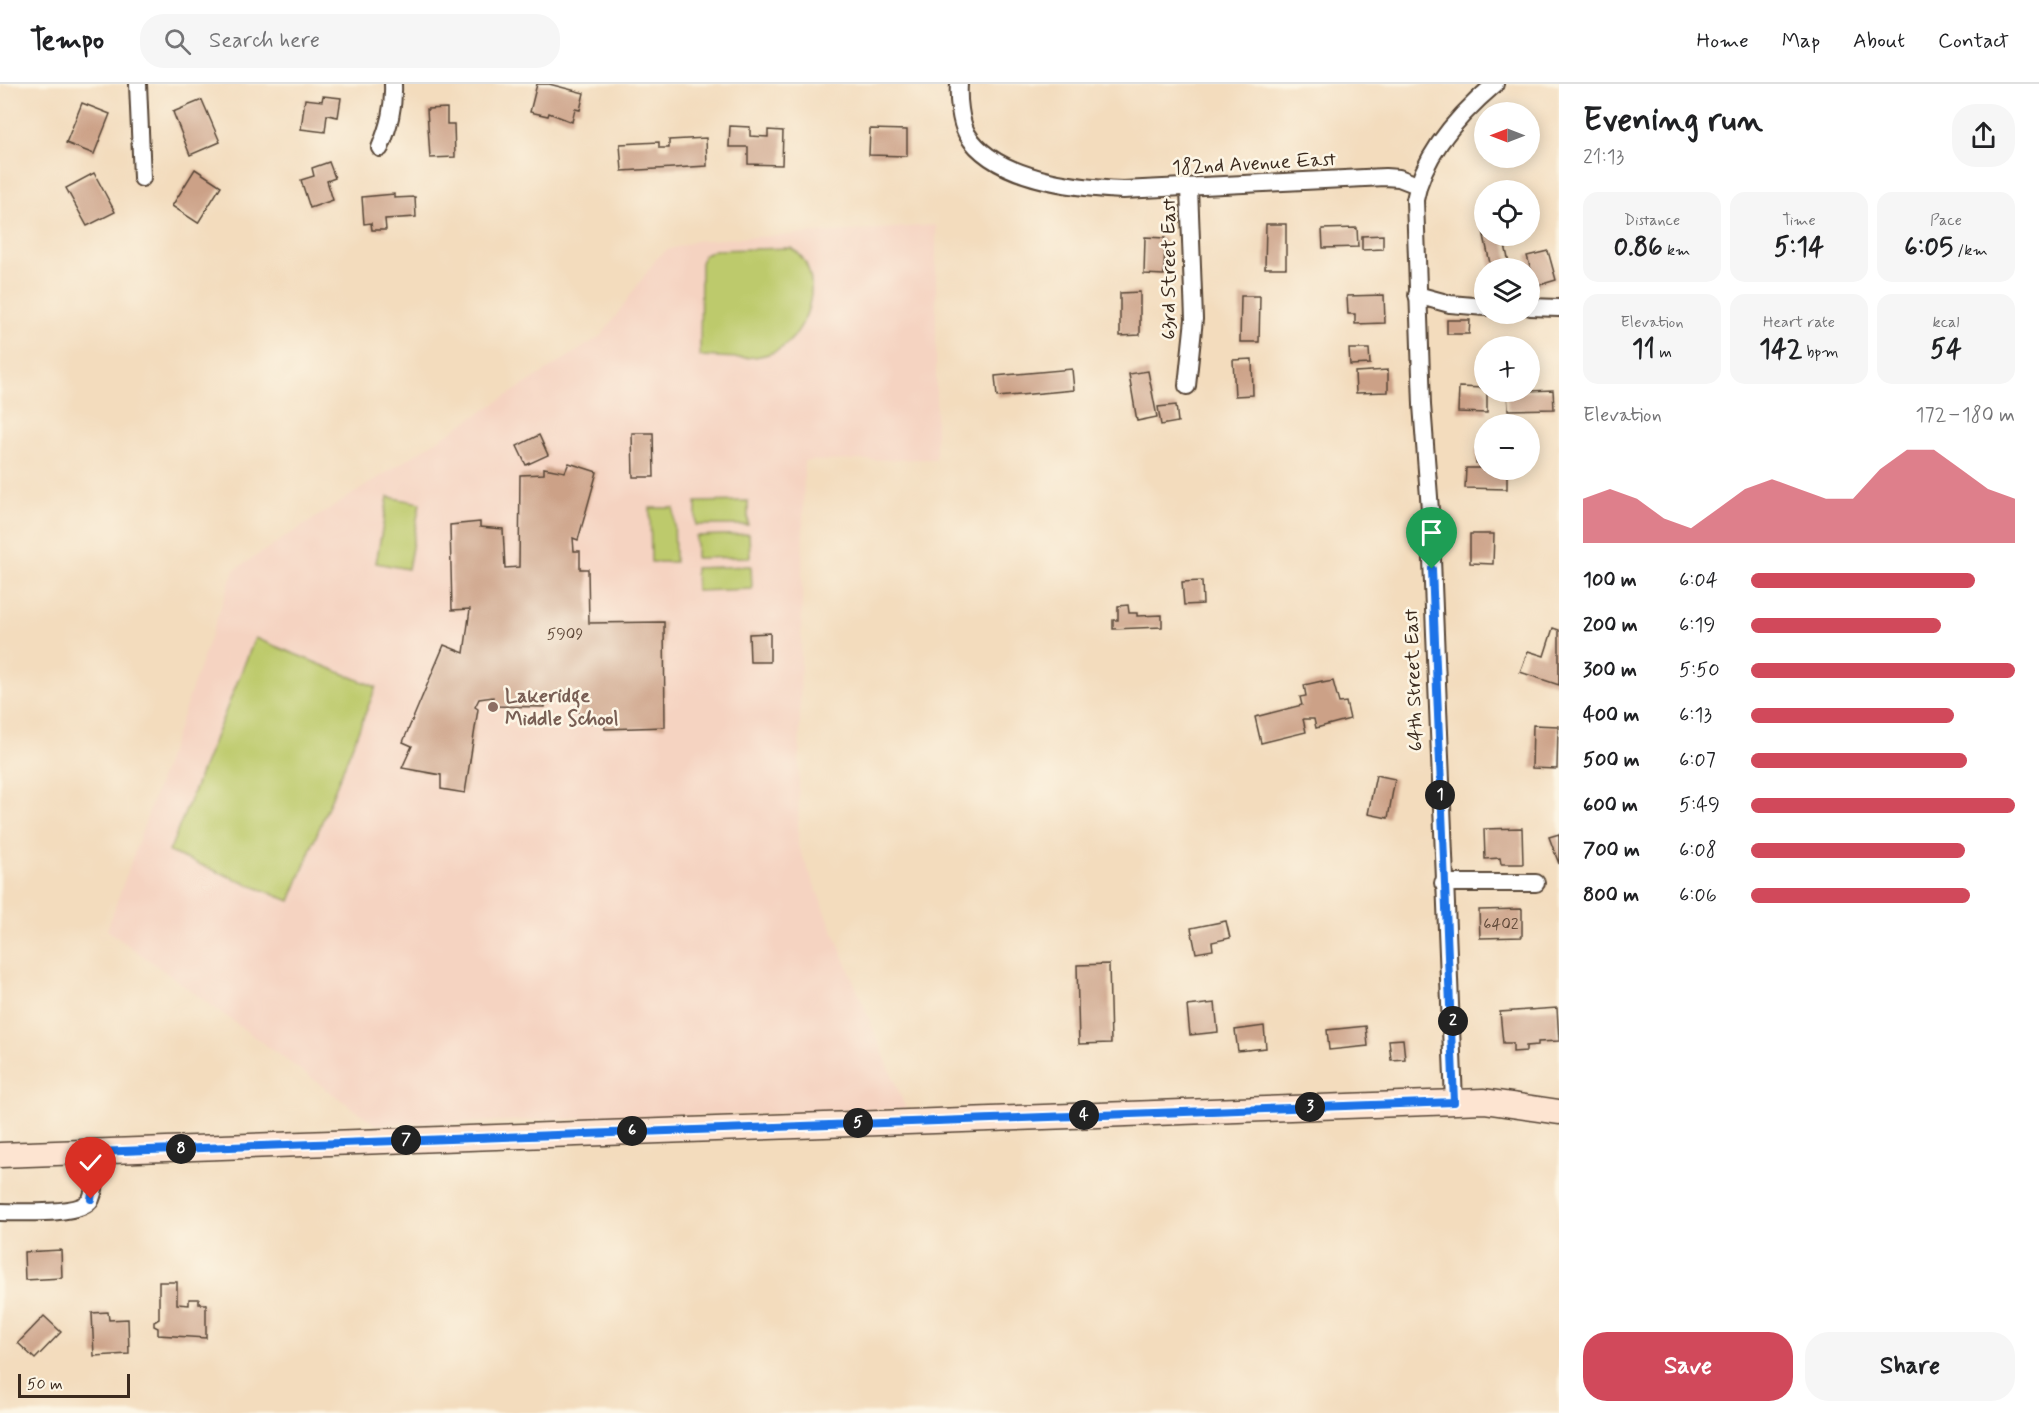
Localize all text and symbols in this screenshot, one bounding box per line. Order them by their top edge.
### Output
search box [140,14,560,68]
text: Tempo [30,23,104,60]
icon: search [161,25,194,58]
text: Search here [209,27,320,55]
text: Home [1697,27,1749,55]
text: Map [1782,27,1820,55]
text: About [1853,27,1905,55]
text: Contact [1938,27,2009,55]
text: Evening run [1583,99,1763,143]
north arrow [1474,102,1540,168]
map controls [1474,102,1540,480]
button: share [1952,104,2015,167]
text: 21:13 [1583,144,1624,171]
street label: 182nd Avenue East [1171,146,1337,182]
button: locate [1474,180,1540,246]
street label: 63rd Street East [1156,198,1183,340]
text: Distance [1624,210,1680,231]
text: Time [1782,210,1816,231]
text: Pace [1930,210,1962,231]
text: 0.86 [1614,231,1663,265]
text: 5:14 [1774,231,1824,265]
text: 6:05 [1904,231,1953,265]
text: km [1663,240,1690,261]
text: /km [1953,240,1988,261]
button: layers [1474,258,1540,324]
text: Elevation [1621,312,1684,333]
text: Heart rate [1763,312,1835,333]
text: kcal [1933,312,1959,333]
text: 11 [1632,333,1655,367]
text: 142 [1759,333,1802,367]
text: 54 [1930,333,1962,367]
button: + [1474,336,1540,402]
text: m [1655,342,1672,363]
text: bpm [1802,342,1839,363]
text: Elevation [1583,402,1662,429]
text: 172–180 m [1915,402,2015,429]
button: − [1474,414,1540,480]
pin [1406,507,1457,569]
icon: arrive [1415,516,1448,549]
text: 100 m [1583,567,1637,594]
text: 6:04 [1679,567,1718,594]
street label: 64th Street East [1398,608,1430,752]
text: 200 m [1583,612,1638,639]
text: 6:19 [1679,612,1715,639]
house number: 5909 [547,624,583,645]
text: 300 m [1583,657,1637,684]
text: 5:50 [1679,657,1720,684]
place label: Lakeridge Middle School [505,683,618,733]
marker: Lakeridge Middle School [486,700,500,714]
text: 400 m [1583,702,1639,729]
text: 6:13 [1679,702,1712,729]
text: 500 m [1583,747,1640,774]
text: 6:07 [1679,747,1716,774]
pin: 1 [1425,780,1455,810]
text: 1 [1436,784,1444,805]
text: 600 m [1583,792,1638,819]
text: 5:49 [1679,792,1720,819]
text: 700 m [1583,837,1640,864]
text: 6:08 [1679,837,1717,864]
text: 800 m [1583,882,1639,909]
text: 6:06 [1679,882,1717,909]
house number: 6402 [1483,914,1519,935]
pin: 2 [1438,1006,1468,1036]
text: 2 [1449,1010,1457,1031]
pin: 3 [1295,1092,1325,1122]
text: 3 [1306,1096,1314,1117]
pin: 4 [1069,1100,1099,1130]
text: 4 [1079,1104,1089,1125]
pin: 5 [843,1108,873,1138]
text: 5 [853,1112,863,1133]
pin: 6 [617,1116,647,1146]
text: 6 [628,1120,636,1141]
pin: 7 [391,1125,421,1155]
text: 7 [401,1129,411,1150]
pin: 8 [166,1134,196,1164]
pin [65,1137,116,1199]
text: 8 [176,1138,186,1159]
icon: check [74,1146,107,1179]
button: Save [1583,1332,1793,1401]
button: Share [1805,1332,2015,1401]
scale bar [18,1371,130,1398]
text: 50 m [27,1374,63,1395]

